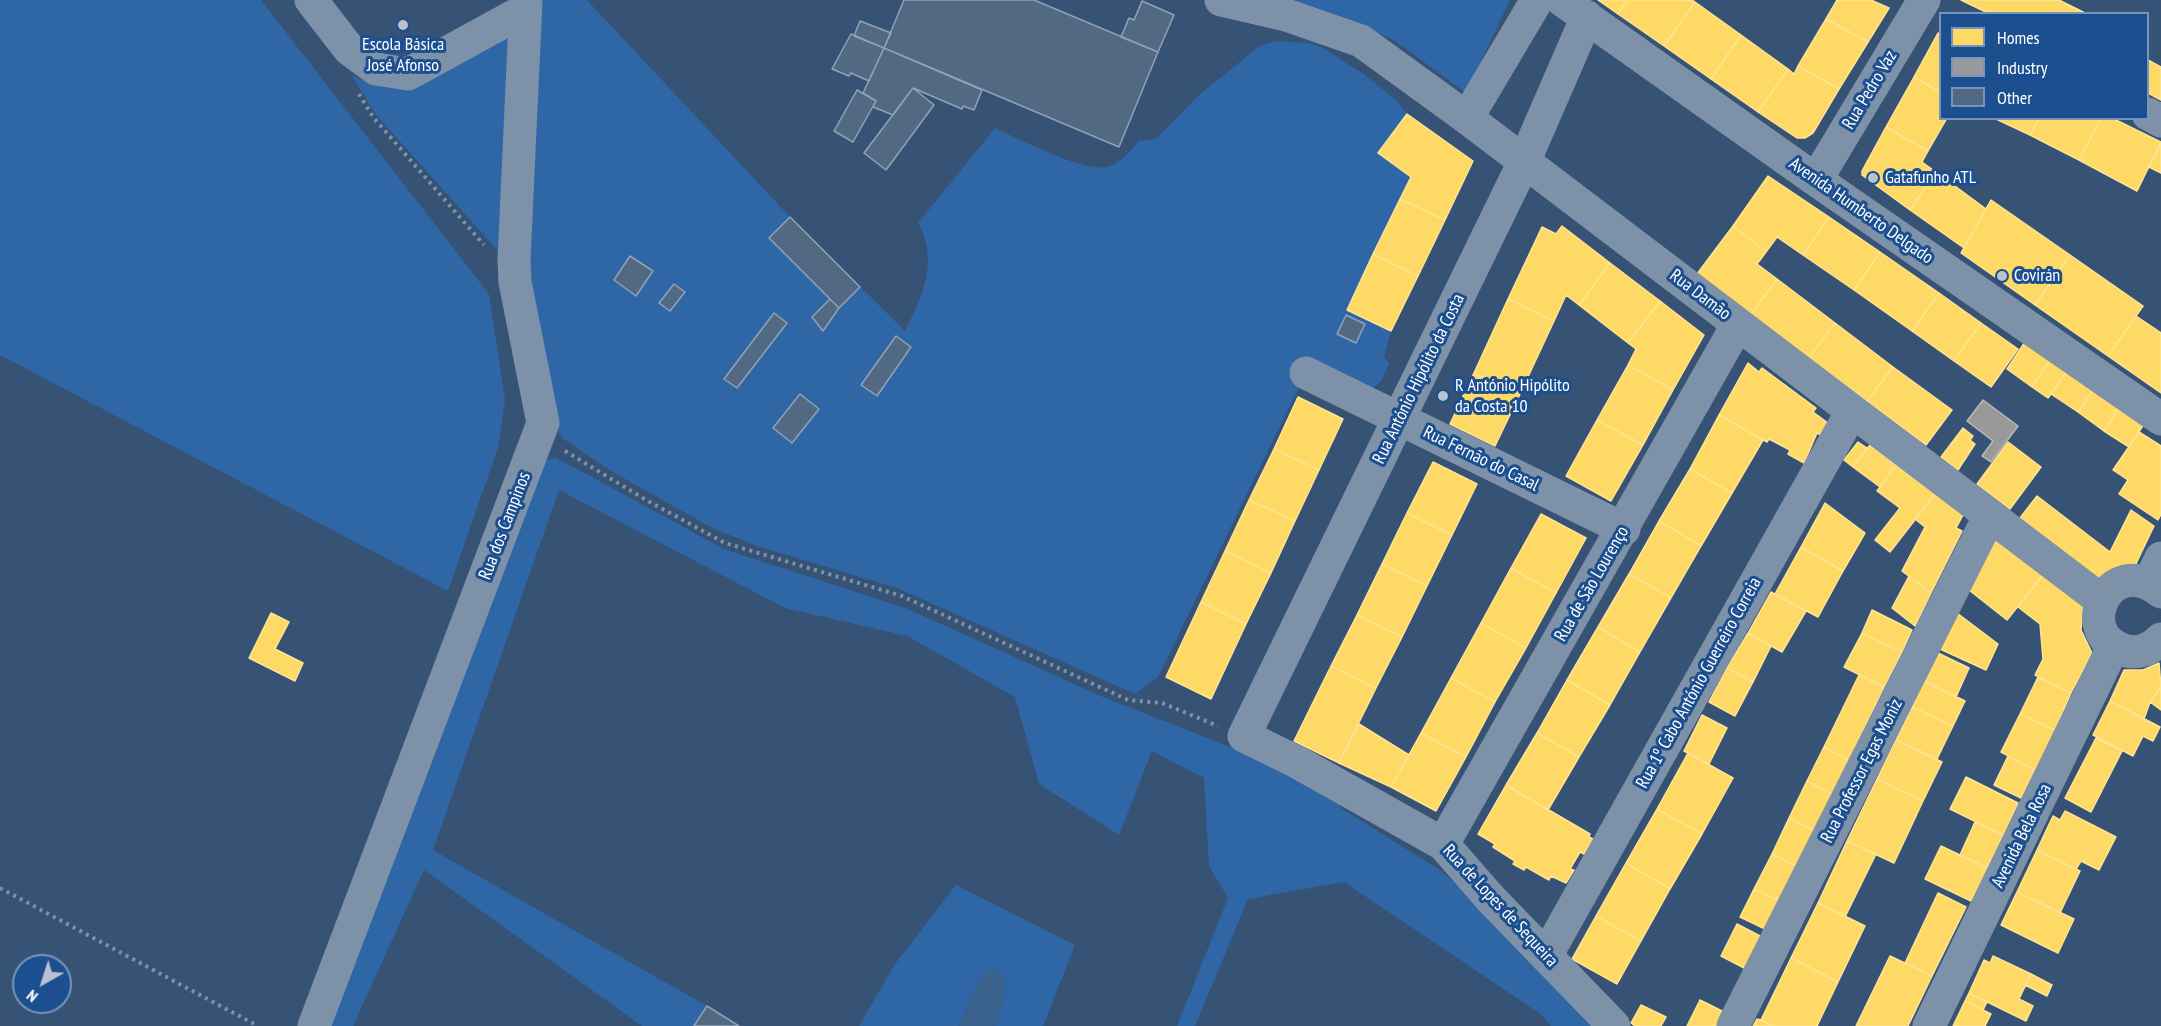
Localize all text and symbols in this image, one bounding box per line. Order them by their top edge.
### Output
legend [1939,12,2149,120]
marker: Escola Básica José Afonso [396,18,410,32]
text: Homes [1997,26,2040,49]
place label: Escola Básica José Afonso [362,34,444,76]
street label: Rua Pedro Vaz [1838,47,1902,133]
text: Industry [1997,56,2047,79]
text: Other [1997,86,2032,109]
street label: Avenida Humberto Delgado [1785,153,1937,269]
place label: Gatafunho ATL [1885,167,1976,189]
marker: Gatafunho ATL [1866,171,1880,185]
street label: Rua Damão [1665,265,1735,325]
place label: Covirán [2014,265,2060,287]
marker: Covirán [1995,269,2009,283]
street label: Rua António Hipólito da Costa [1369,291,1469,467]
place label: R António Hipólito da Costa 10 [1455,375,1570,418]
marker: R António Hipólito da Costa 10 [1436,389,1450,403]
street label: Rua Fernão do Casal [1420,422,1542,496]
street label: Rua dos Campinos [475,469,535,583]
street label: Rua de São Lourenço [1550,523,1634,645]
street label: Rua 1º Cabo António Guerreiro Correia [1632,574,1766,792]
street label: Rua Professor Egas Moniz [1816,696,1908,846]
street label: Avenida Bela Rosa [1988,780,2056,892]
street label: Rua de Lopes de Sequeira [1438,840,1562,972]
north arrow [12,954,72,1014]
text: N [22,986,42,1007]

